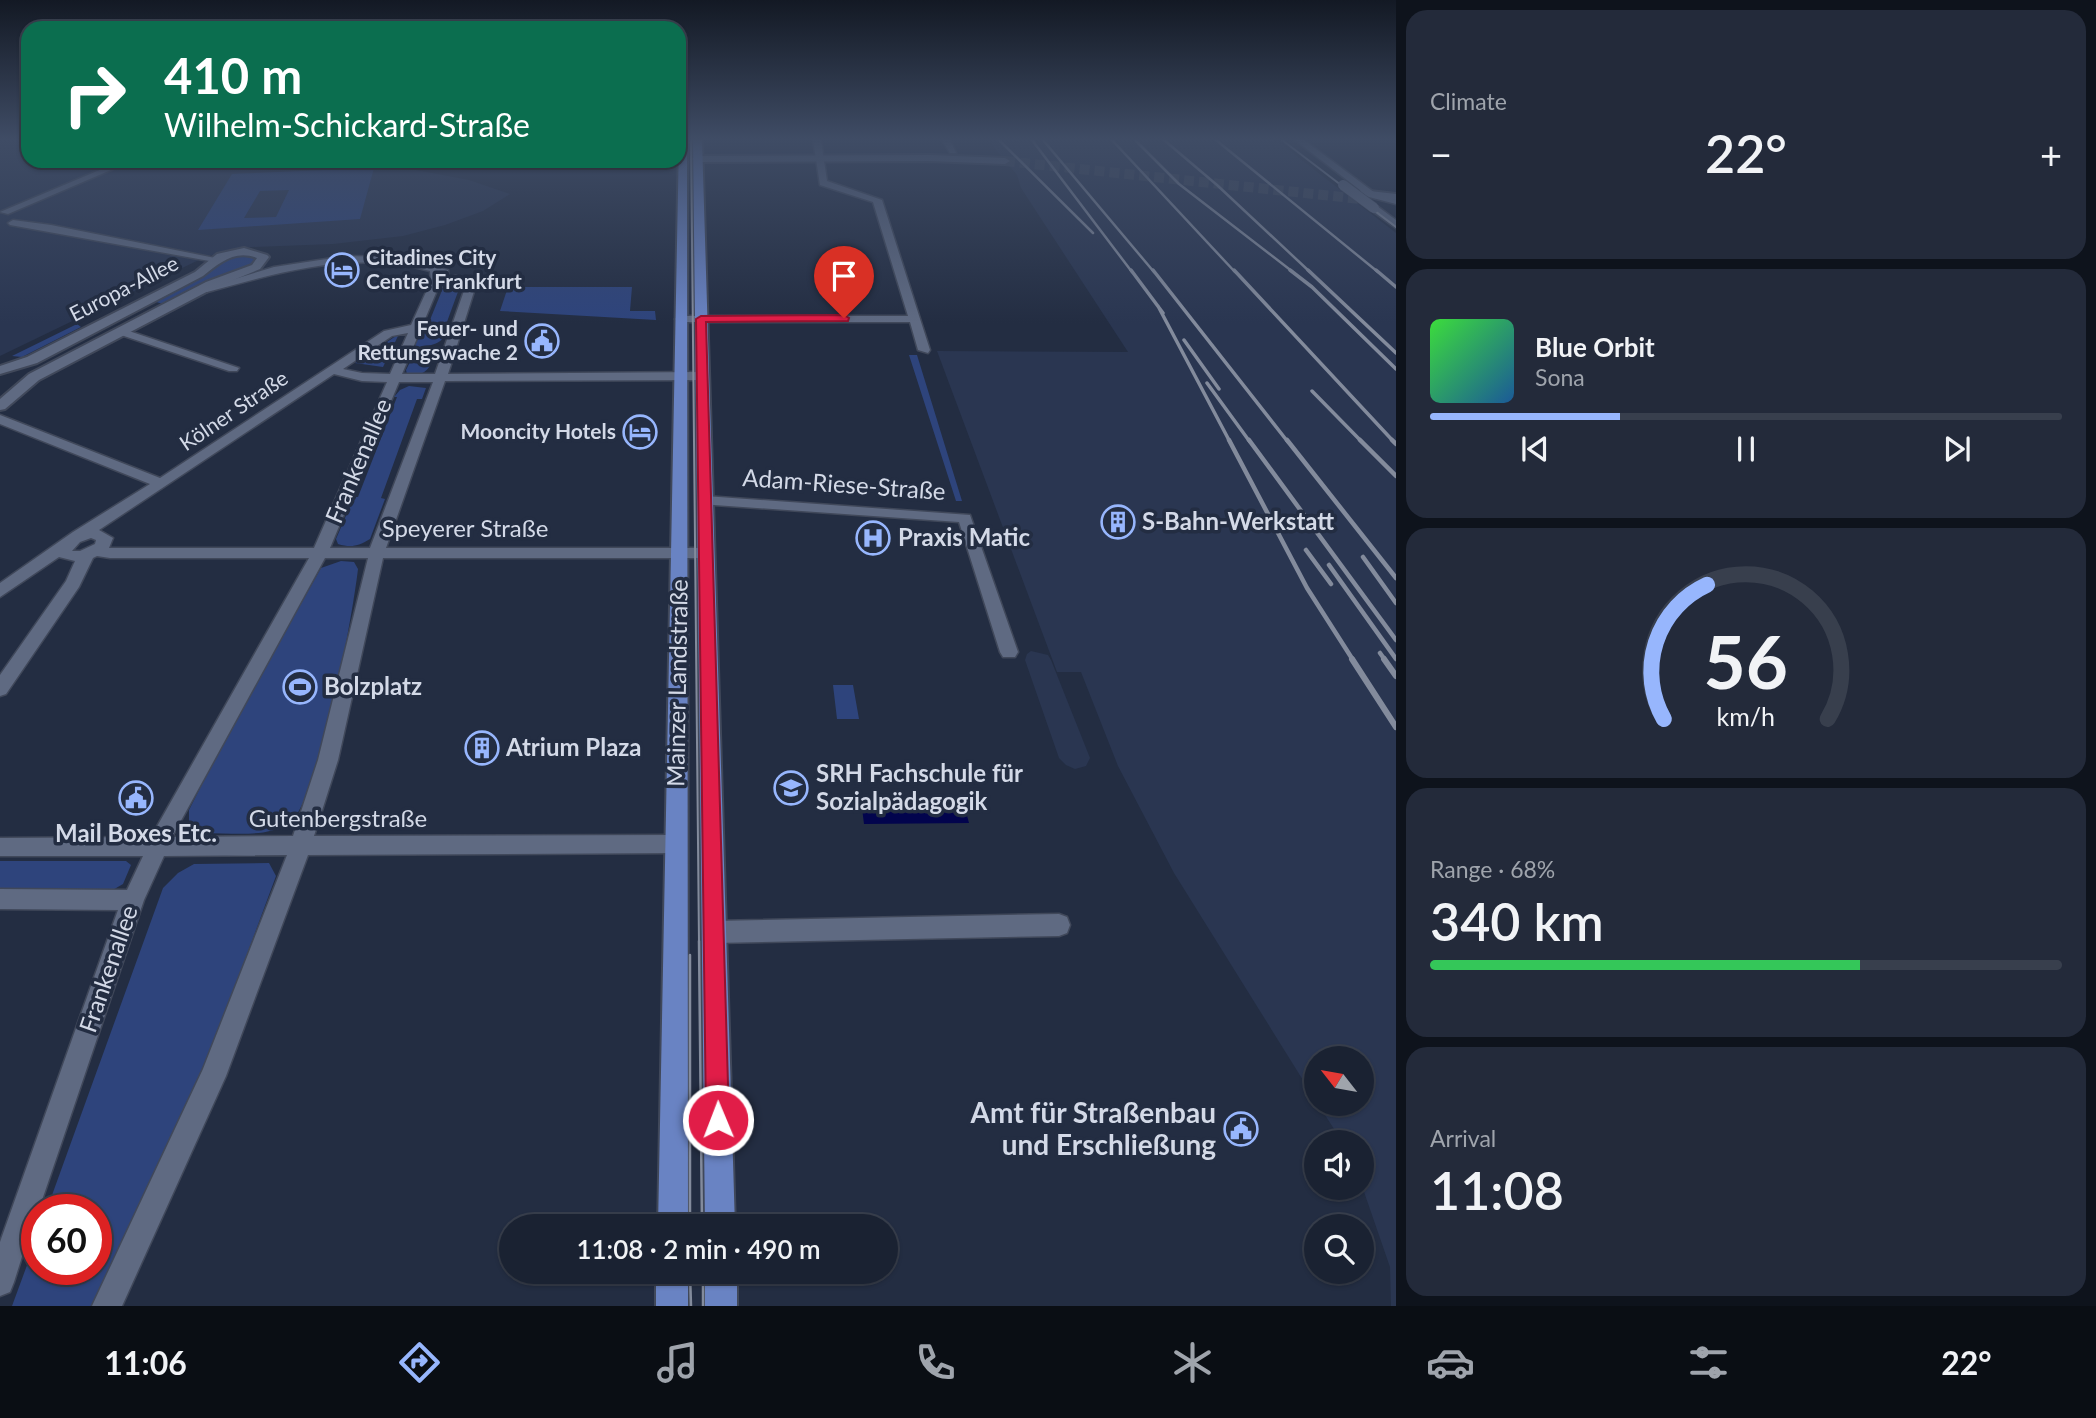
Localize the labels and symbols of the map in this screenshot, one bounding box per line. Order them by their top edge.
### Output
place label: Citadines City Centre Frankfurt [366,244,522,293]
pin [814,246,874,318]
street label: Europa-Allee [65,250,182,326]
hotel icon: Citadines City Centre Frankfurt [323,251,361,289]
place label: Feuer- und Rettungswache 2 [357,315,518,364]
public building icon: Feuer- und Rettungswache 2 [523,322,561,360]
street label: Kölner Straße [174,364,292,455]
street label: Frankenallee [318,394,397,527]
hotel icon: Mooncity Hotels [621,413,659,451]
place label: Mooncity Hotels [460,418,616,443]
street label: Adam-Riese-Straße [742,462,947,505]
building icon: S-Bahn-Werkstatt [1099,503,1137,541]
place label: S-Bahn-Werkstatt [1142,506,1334,535]
street label: Speyerer Straße [382,513,548,542]
hospital icon: Praxis Matic [854,519,892,557]
place label: Praxis Matic [898,522,1030,551]
street label: Mainzer Landstraße [660,579,693,787]
sports icon: Bolzplatz [281,668,319,706]
place label: Bolzplatz [324,671,422,700]
building icon: Atrium Plaza [463,729,501,767]
place label: Atrium Plaza [505,732,642,761]
place label: SRH Fachschule für Sozialpädagogik [816,758,1023,815]
school or university icon: SRH Fachschule für Sozialpädagogik [772,769,810,807]
public building icon: Mail Boxes Etc. [117,779,155,817]
street label: Gutenbergstraße [249,803,427,832]
place label: Mail Boxes Etc. [55,818,217,847]
street label: Frankenallee [72,901,143,1036]
north arrow [1304,1046,1374,1116]
position arrow [681,1083,755,1157]
place label: Amt für Straßenbau und Erschließung [969,1095,1216,1161]
public building icon: Amt für Straßenbau und Erschließung [1222,1110,1260,1148]
speed limit sign: 60 [21,1194,112,1285]

